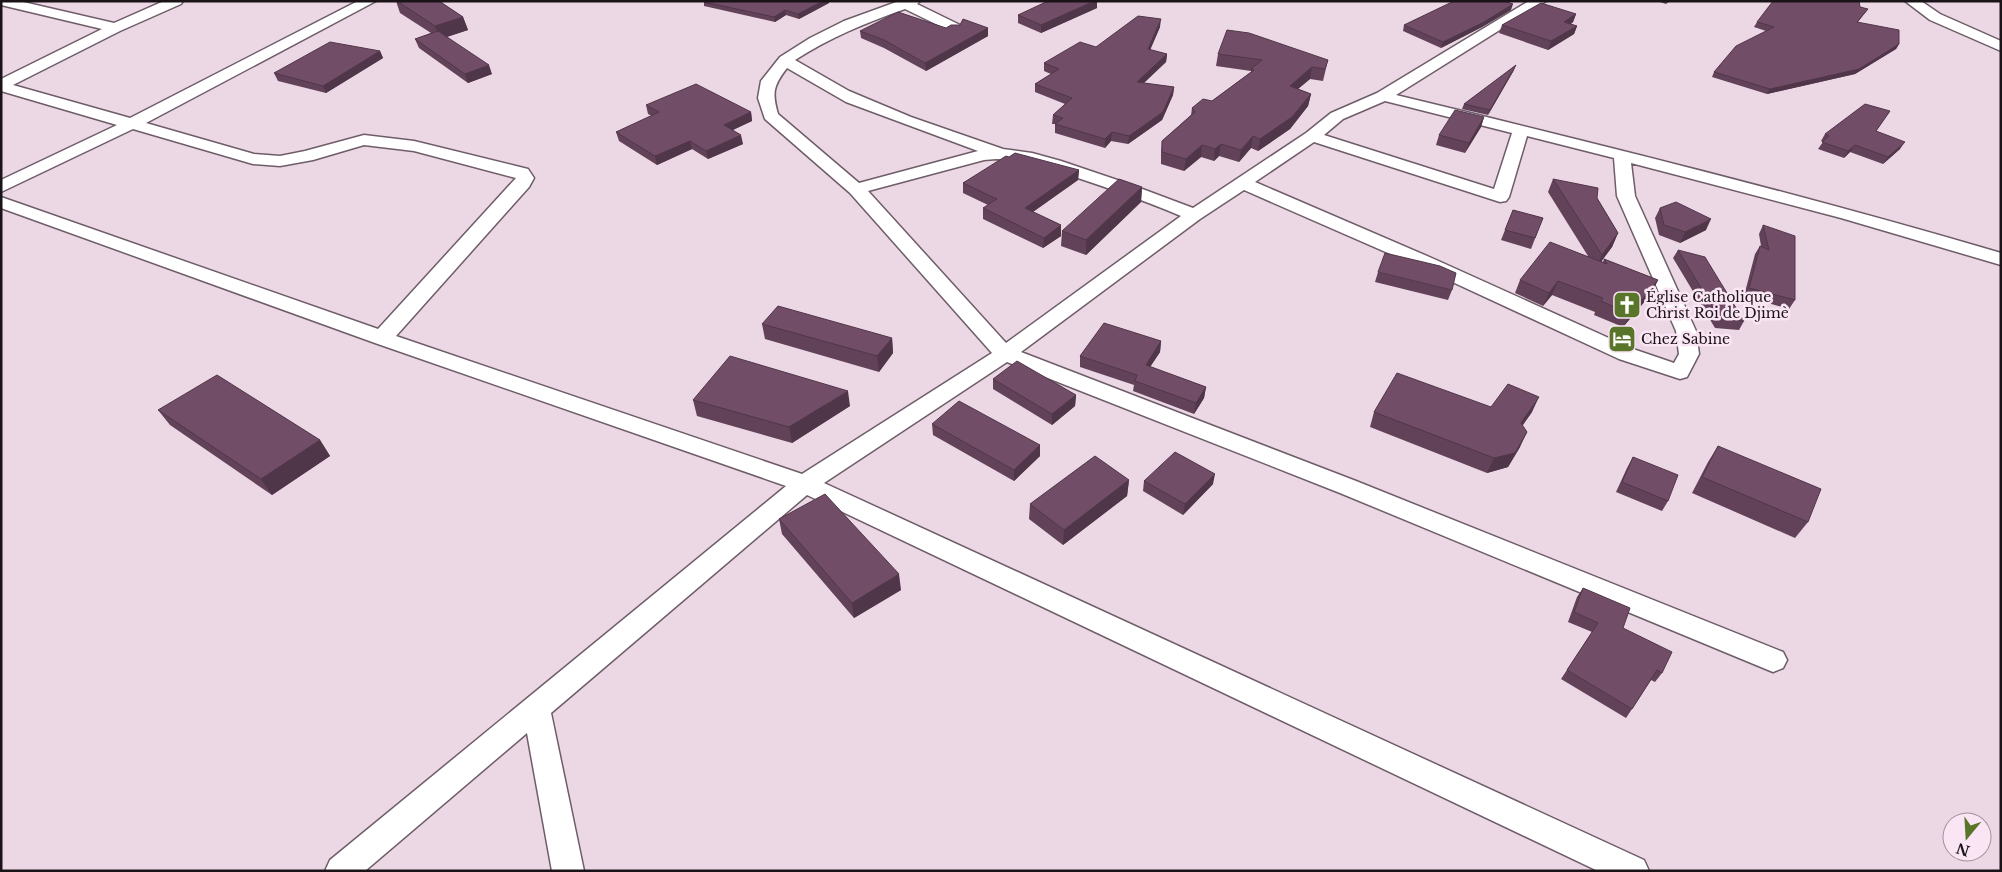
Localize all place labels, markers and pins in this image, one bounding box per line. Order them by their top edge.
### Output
place label: Église Catholique Christ Roi de Djimè [1646,288,1789,322]
church icon: Église Catholique Christ Roi de Djimè [1612,290,1642,320]
hotel icon: Chez Sabine [1607,324,1637,354]
place label: Chez Sabine [1641,330,1730,348]

